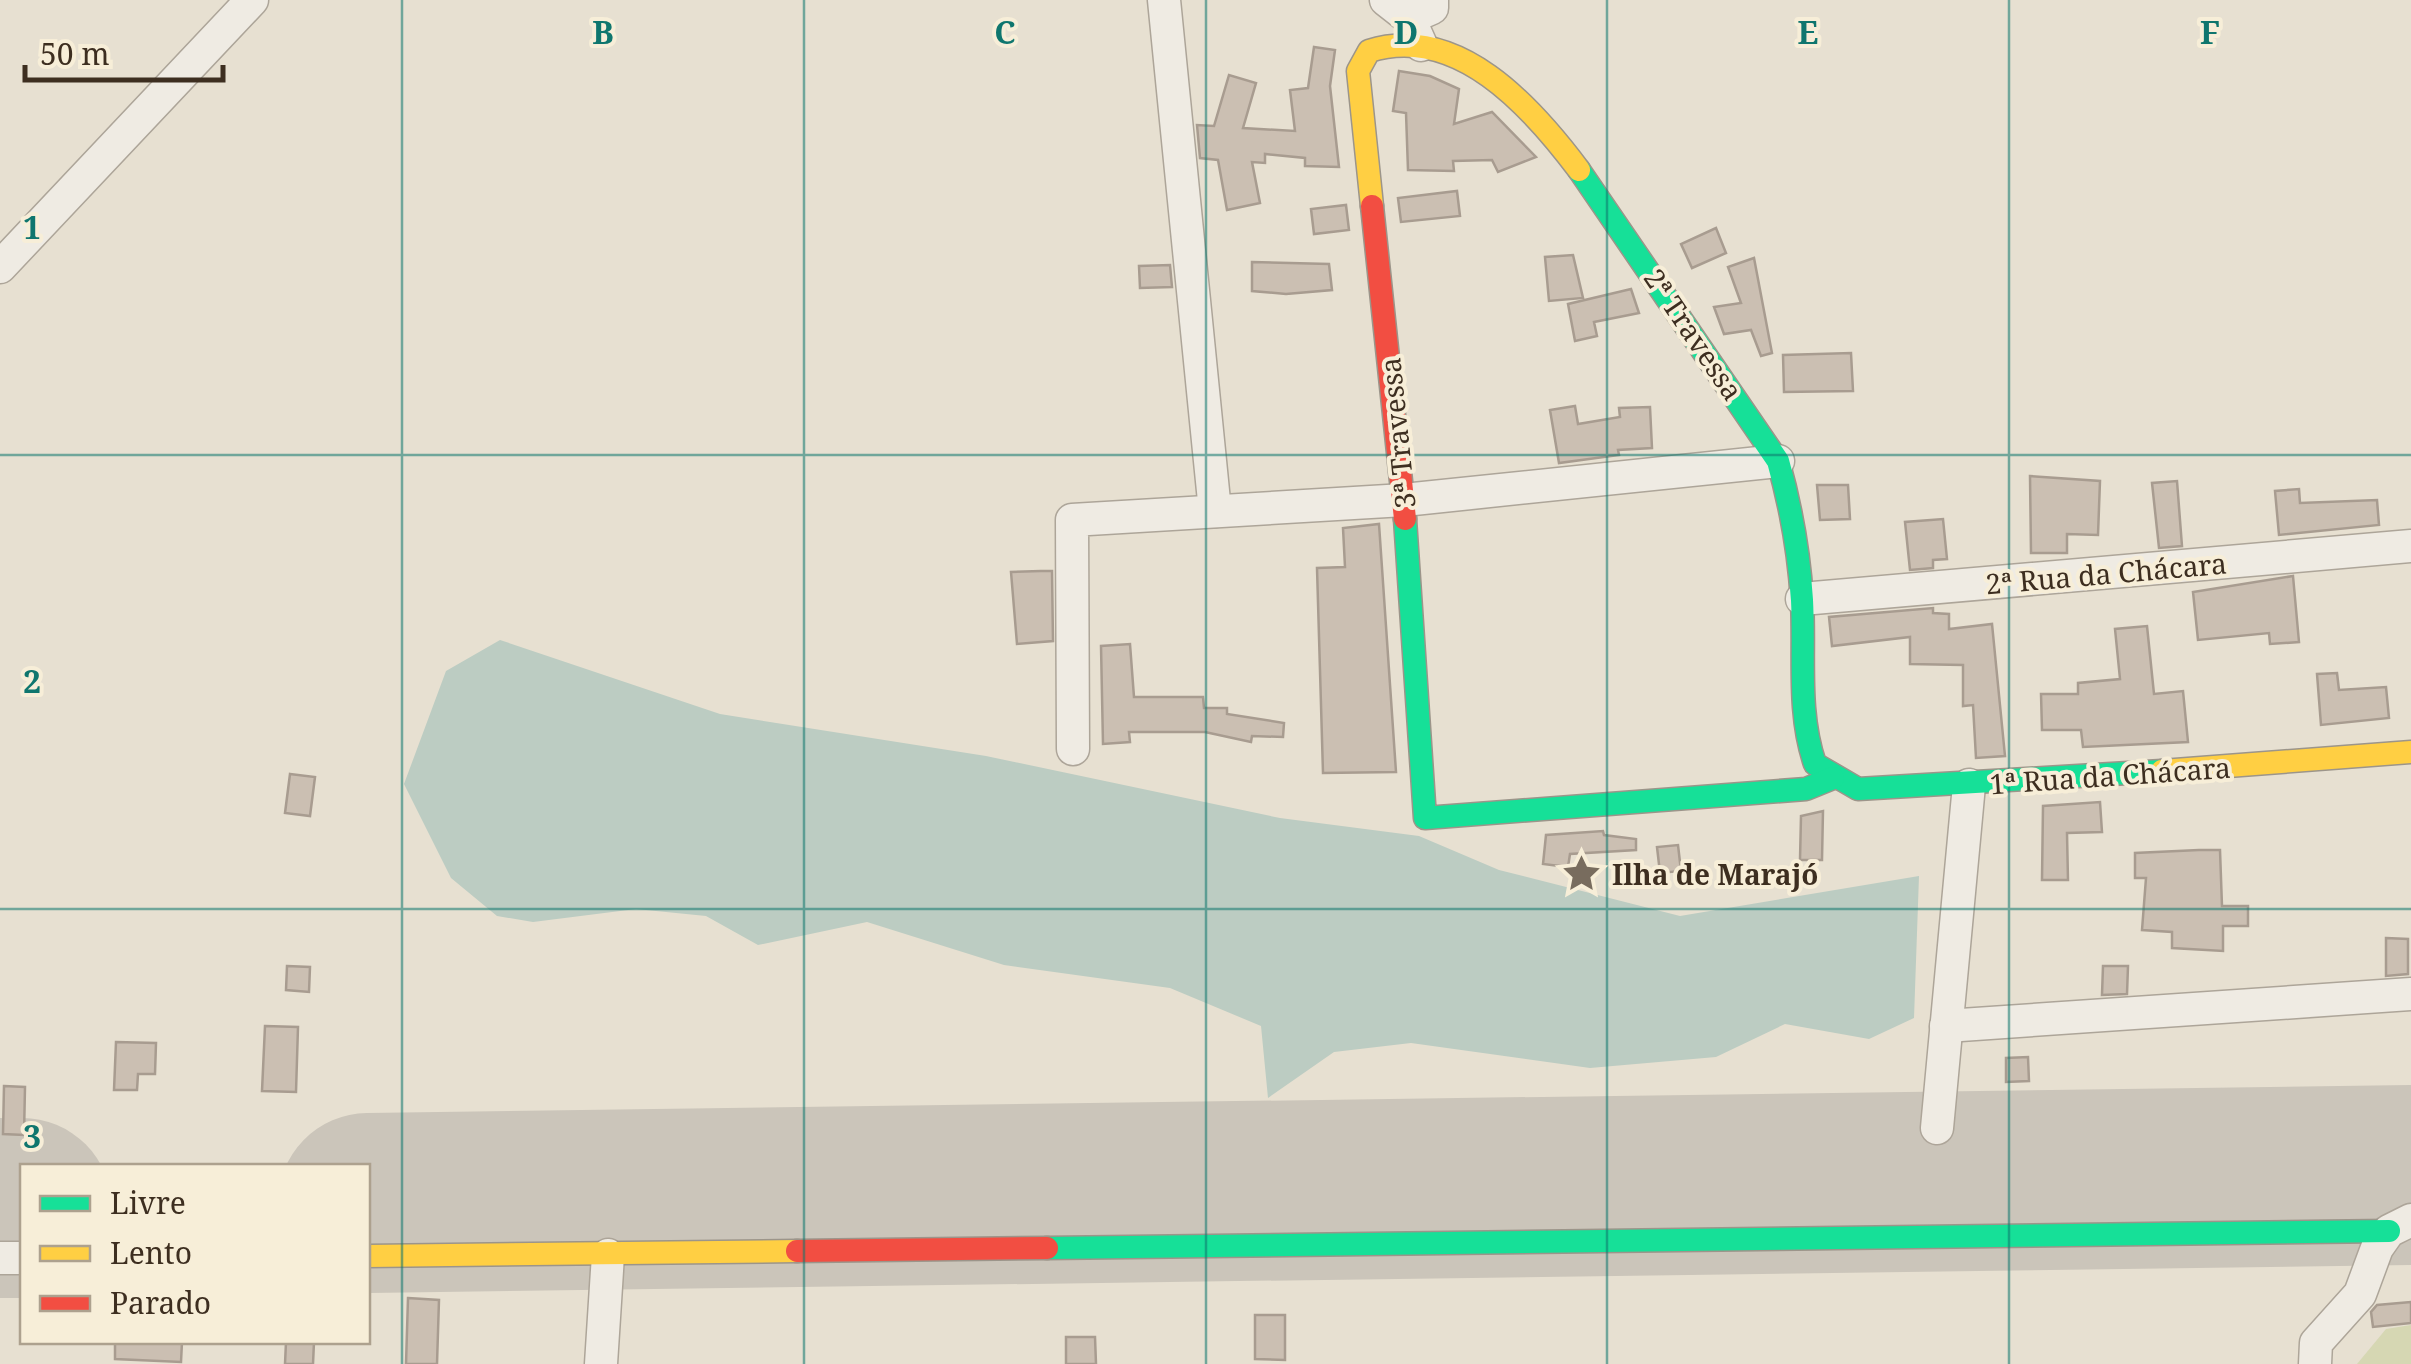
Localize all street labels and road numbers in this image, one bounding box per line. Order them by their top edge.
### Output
street label: 2ª Travessa [1636,261,1752,407]
street label: 3ª Travessa [1370,356,1424,510]
street label: 2ª Rua da Chácara [1984,544,2228,602]
street label: 1ª Rua da Chácara [1988,748,2232,802]

